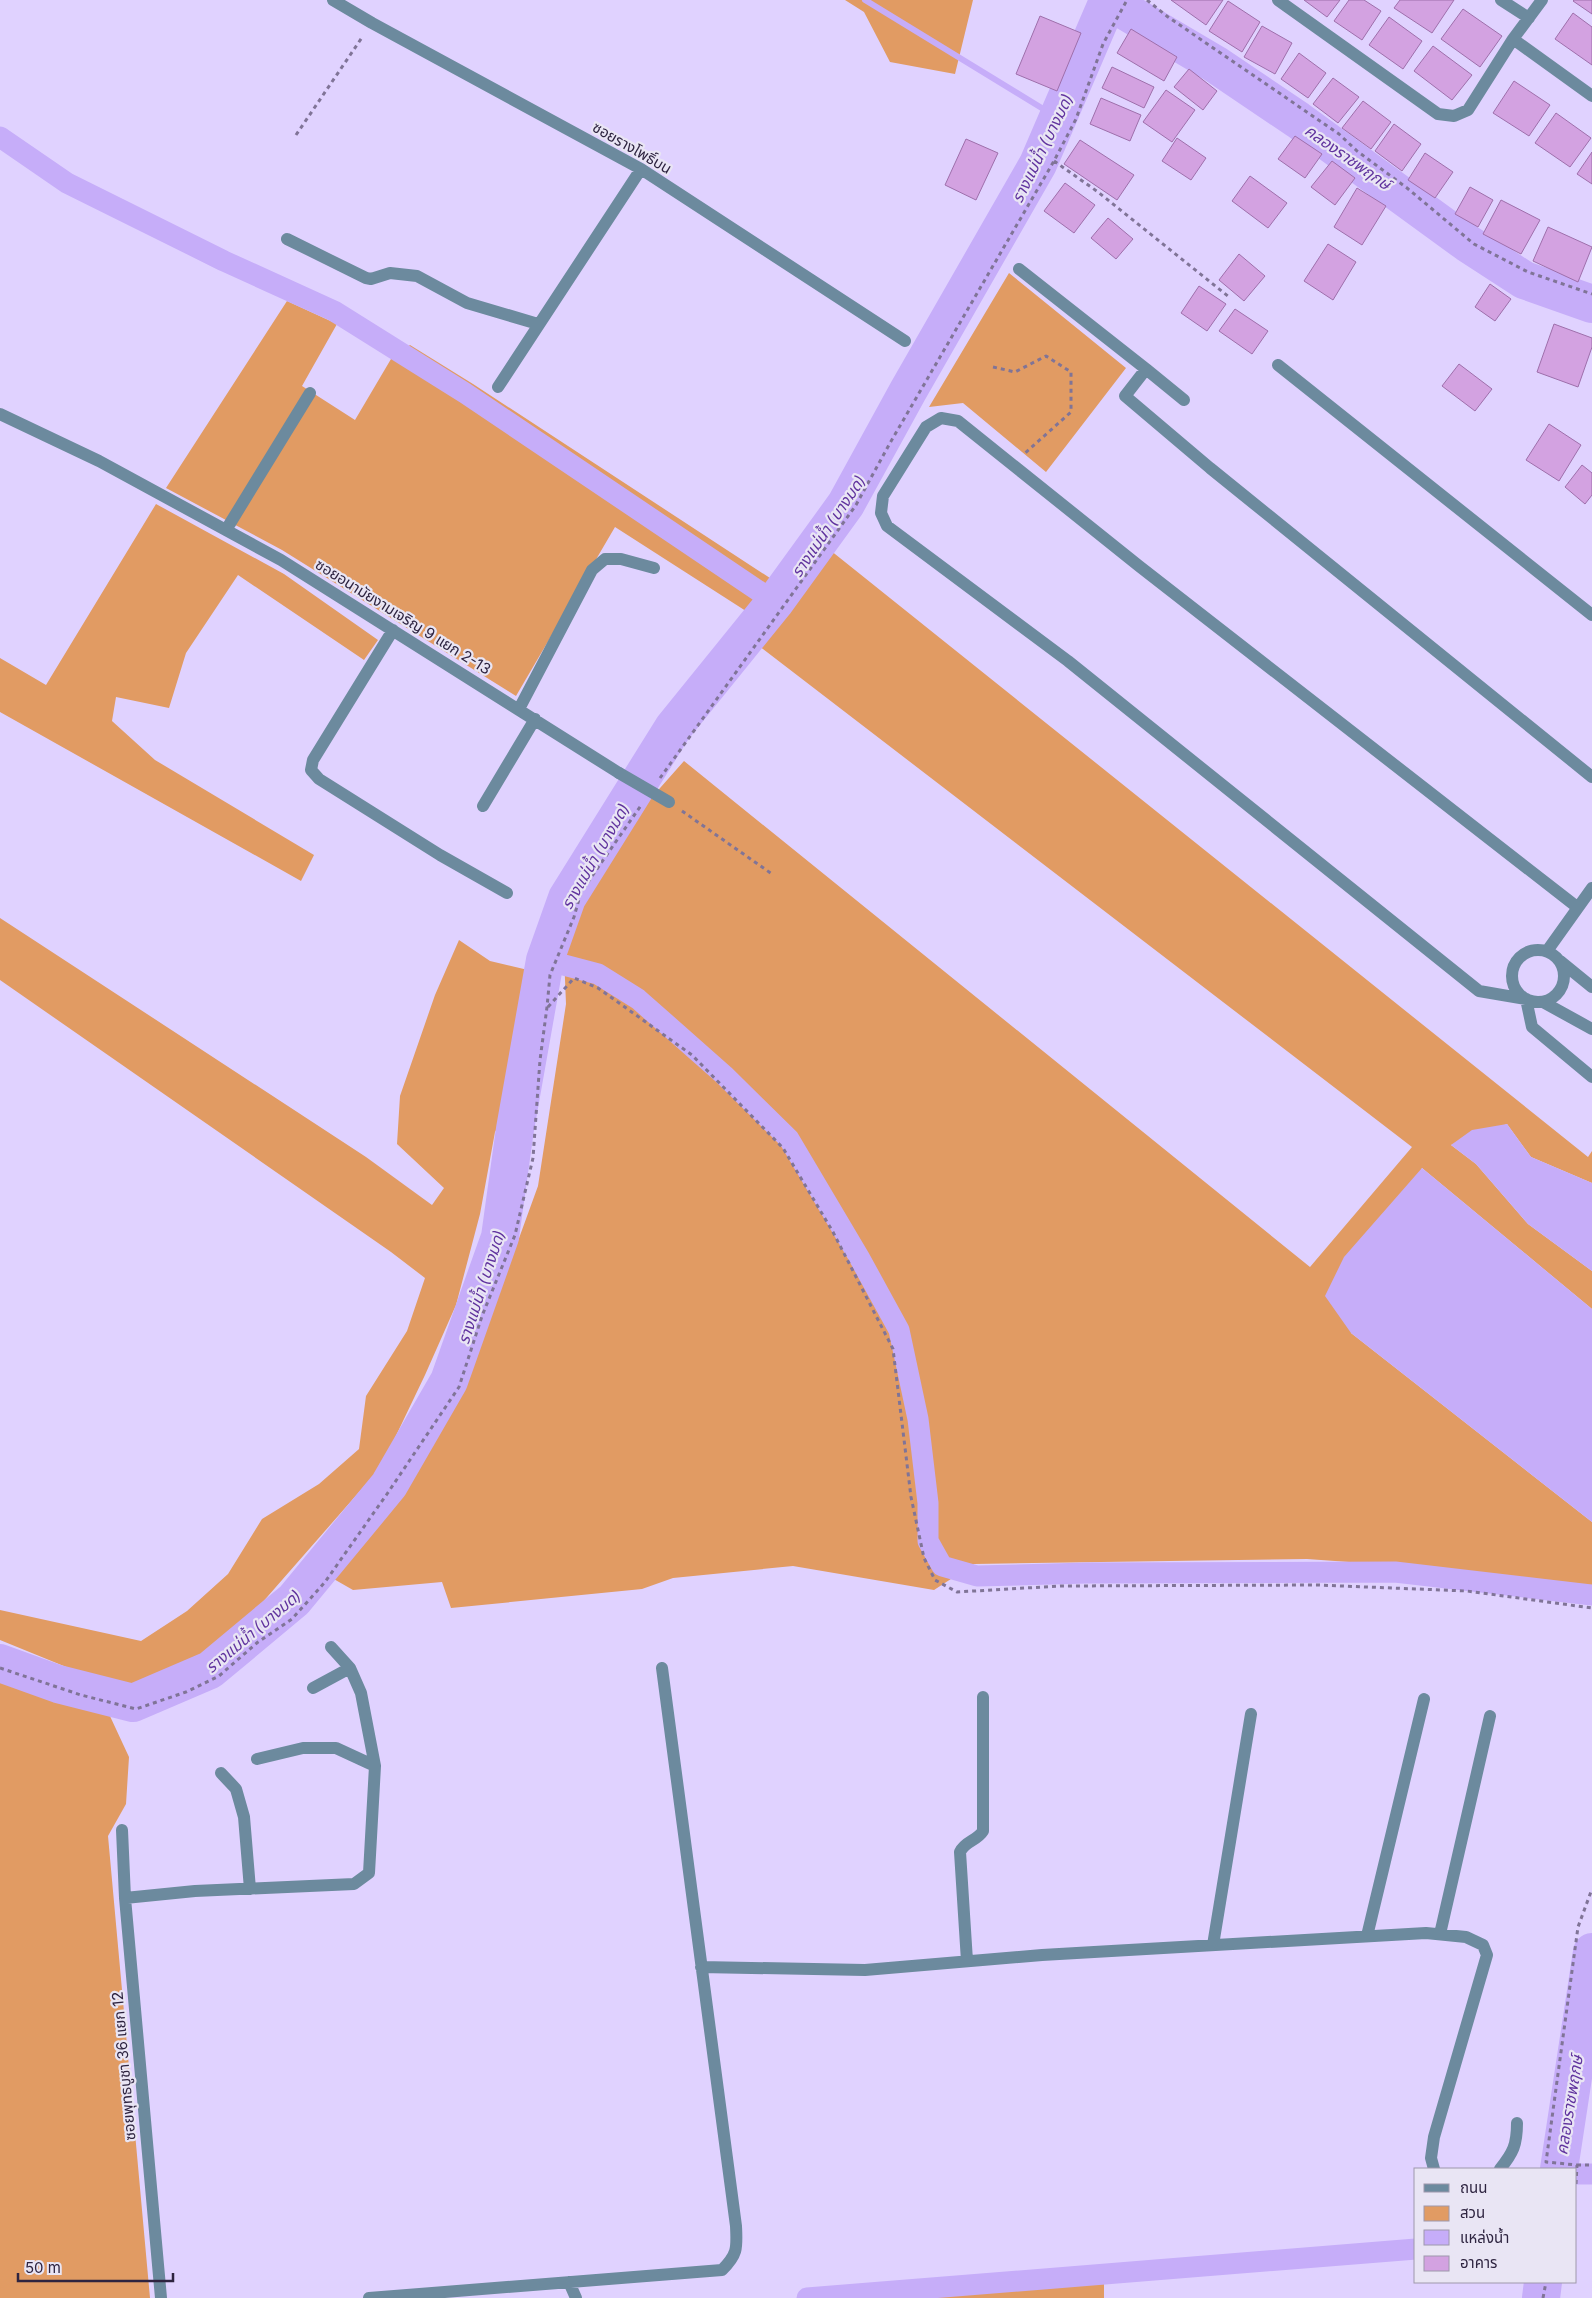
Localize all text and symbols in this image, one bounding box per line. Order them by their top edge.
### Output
water label: รางแม่น้ำ (บางมด) [1006,90,1077,206]
street label: ซอยรางโพธิ์บน [589,117,675,178]
water label: คลองราชพฤกษ์ [1301,120,1397,196]
water label: รางแม่น้ำ (บางมด) [786,471,869,581]
street label: ซอยอนามัยงามเจริญ 9 แยก 2-13 [312,555,495,679]
water label: รางแม่น้ำ (บางมด) [556,799,633,912]
water label: รางแม่น้ำ (บางมด) [452,1227,509,1347]
water label: รางแม่น้ำ (บางมด) [200,1584,305,1677]
street label: ซอยพุทธบูชา 36 แยก 12 [108,1991,139,2141]
water label: คลองราชพฤกษ์ [1551,2051,1587,2156]
legend [1414,2168,1577,2283]
text: ถนน [1460,2178,1487,2197]
text: สวน [1460,2203,1485,2222]
text: แหล่งน้ำ [1460,2227,1509,2247]
scale bar [18,2250,172,2282]
text: อาคาร [1460,2253,1497,2272]
text: 50 m [25,2258,61,2277]

